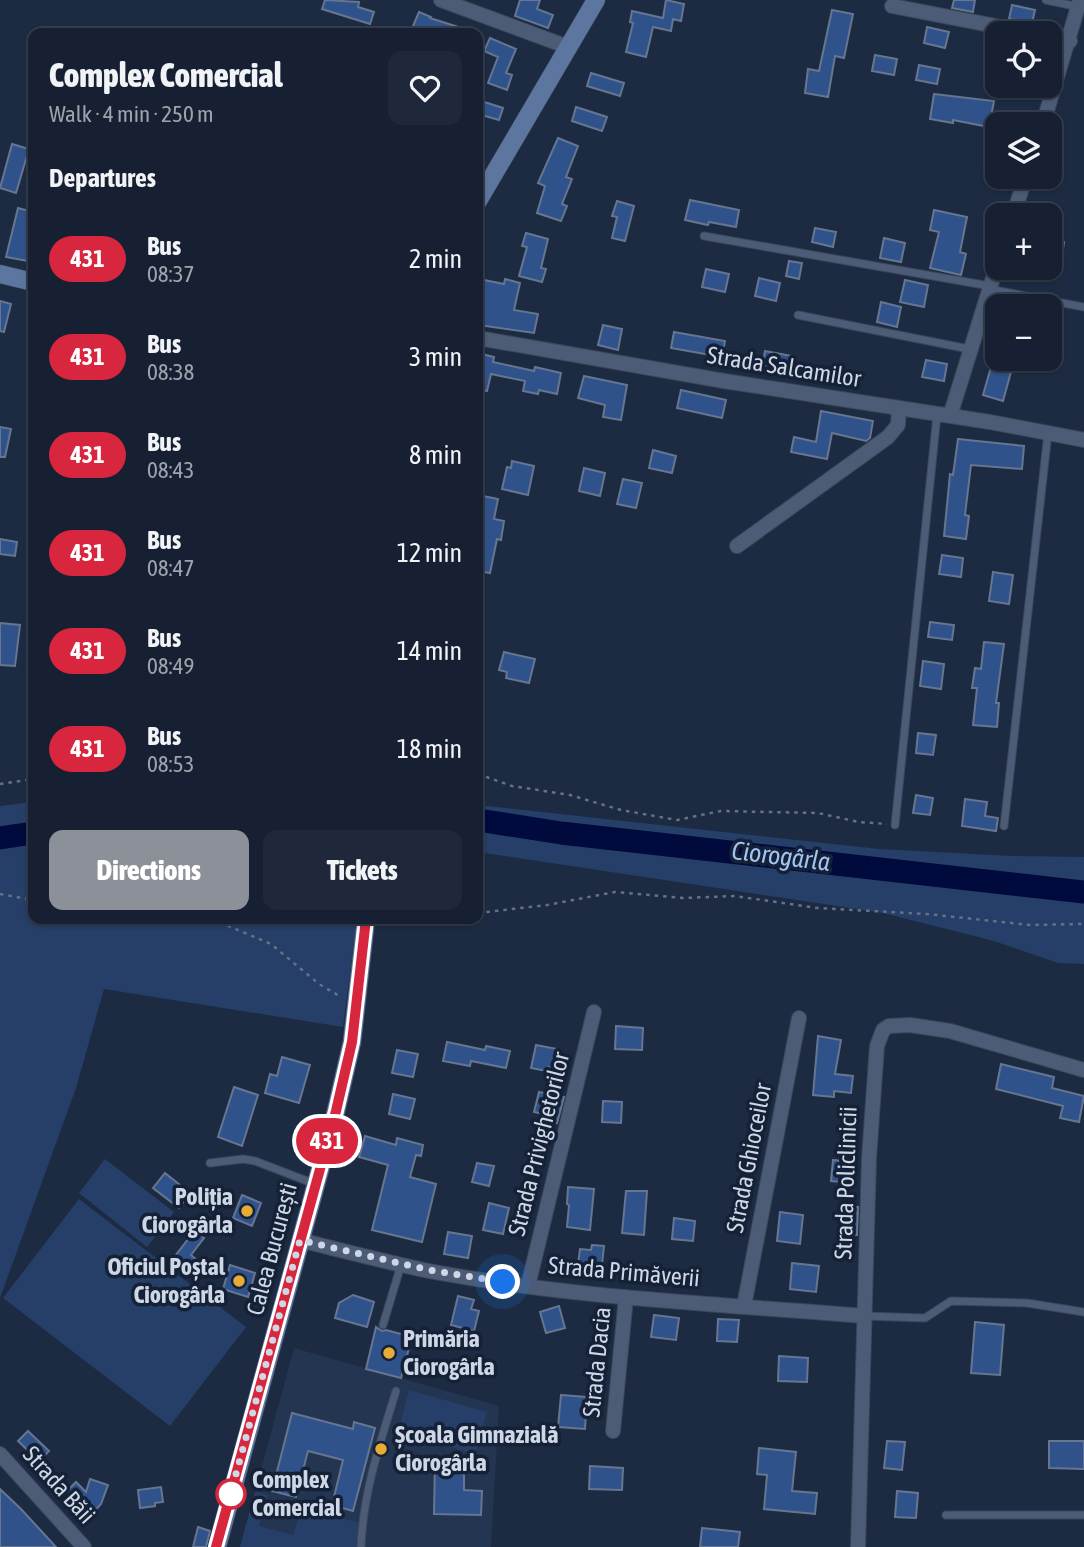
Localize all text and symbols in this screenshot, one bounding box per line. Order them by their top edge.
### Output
map controls [985,21,1062,371]
button: locate [985,21,1062,98]
button: heart [388,51,462,125]
text: Complex Comercial [49,56,282,94]
text: Walk · 4 min · 250 m [49,101,213,127]
button: layers [985,112,1062,189]
text: Departures [49,163,156,193]
button: + [985,203,1062,280]
text: Bus [147,231,181,261]
text: 2 min [409,244,462,274]
text: 431 [71,245,104,272]
text: 08:37 [147,261,194,287]
button: − [985,294,1062,371]
text: Bus [147,329,181,359]
street label: Strada Salcamilor [705,341,864,392]
text: 3 min [409,342,462,372]
text: 431 [71,343,104,370]
text: 08:38 [147,359,194,385]
text: Bus [147,427,181,457]
text: 8 min [409,440,462,470]
text: 431 [71,441,104,468]
text: 08:43 [147,457,194,483]
text: Bus [147,525,181,555]
text: 12 min [397,538,462,568]
text: 431 [71,539,104,566]
text: 08:47 [147,555,194,581]
text: Bus [147,623,181,653]
text: 14 min [397,636,462,666]
text: 431 [71,637,104,664]
text: 08:49 [147,653,194,679]
text: Bus [147,721,181,751]
text: 18 min [397,734,462,764]
text: 431 [71,735,104,762]
text: 08:53 [147,751,194,777]
button: Directions [49,830,249,910]
button: Tickets [263,830,462,910]
water label: Ciorogârla [730,835,832,877]
street label: Strada Privighetorilor [503,1048,575,1238]
street label: Strada Ghioceilor [721,1080,776,1235]
street label: Strada Policlinicii [829,1106,862,1260]
line badge: 431 [287,1118,367,1164]
text: 431 [310,1127,344,1154]
street label: Calea București [241,1180,302,1318]
place label: Poliția Ciorogârla [141,1183,233,1238]
marker: Poliția Ciorogârla [239,1203,255,1219]
street label: Strada Primăverii [547,1251,701,1292]
place label: Oficiul Poștal Ciorogârla [107,1253,226,1308]
your location [485,1264,520,1299]
marker: Oficiul Poștal Ciorogârla [231,1273,247,1289]
street label: Strada Dacia [577,1305,616,1418]
place label: Primăria Ciorogârla [403,1325,495,1380]
marker: Primăria Ciorogârla [381,1345,397,1361]
place label: Școala Gimnazială Ciorogârla [395,1421,558,1476]
street label: Strada Băii [18,1441,101,1529]
marker: Școala Gimnazială Ciorogârla [373,1441,389,1457]
place label: Complex Comercial [252,1466,342,1521]
marker: Complex Comercial [216,1479,246,1509]

